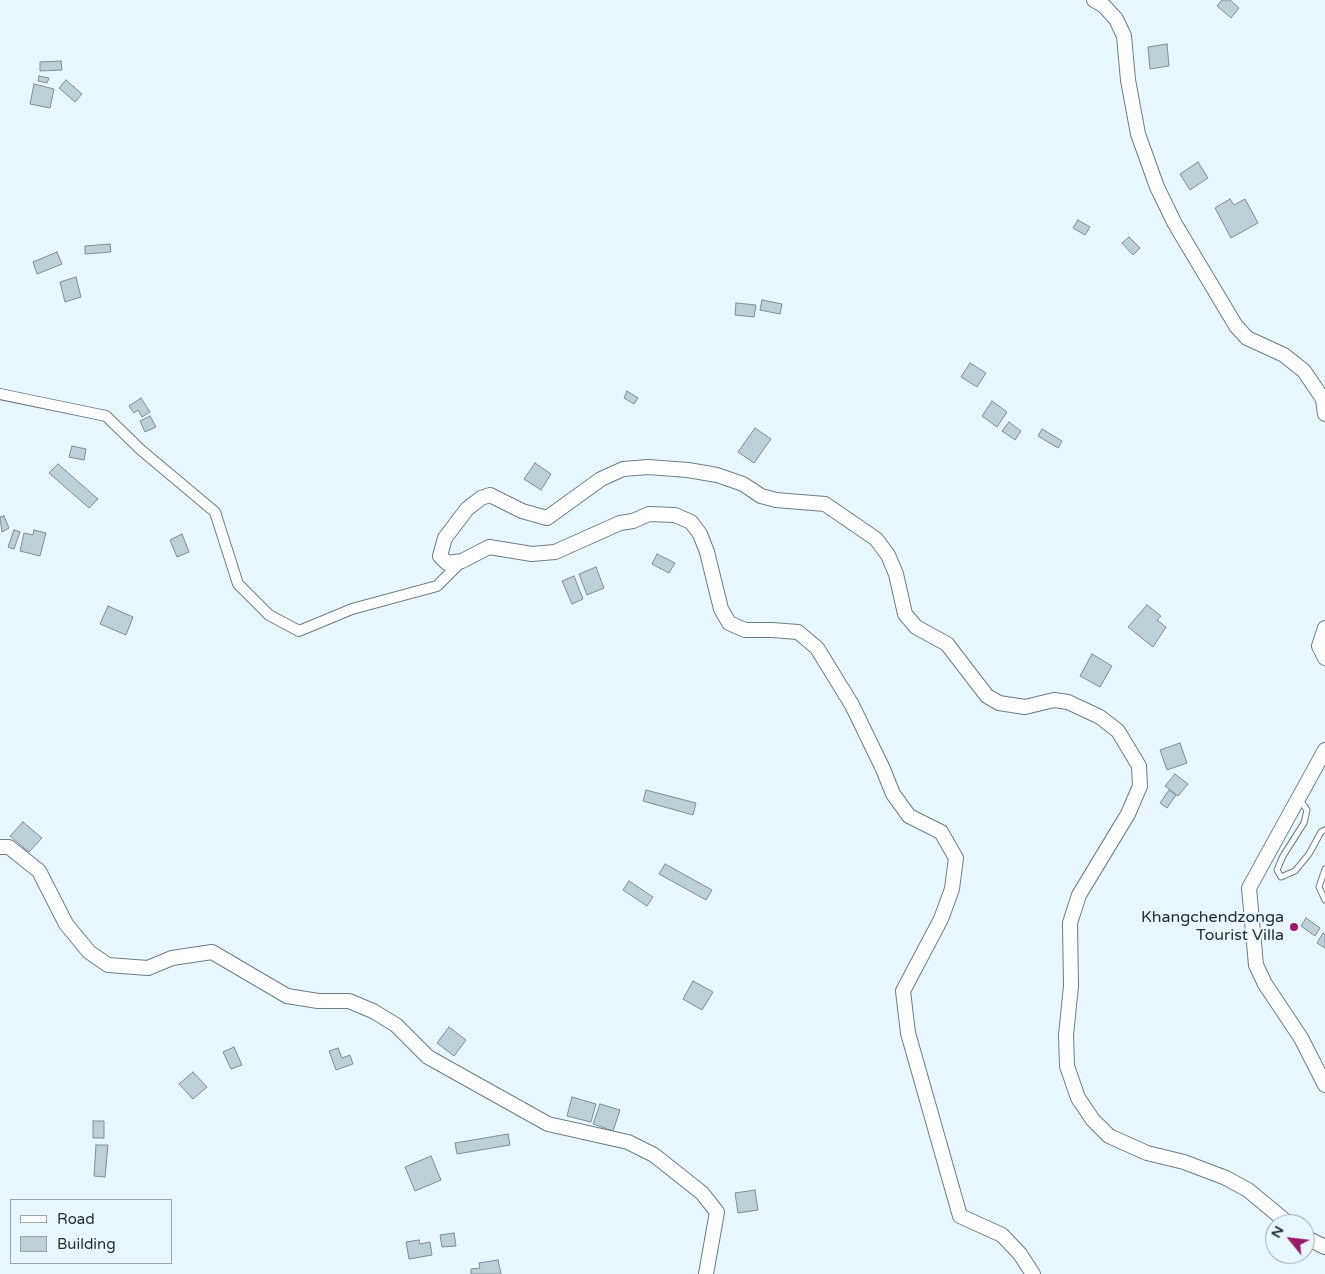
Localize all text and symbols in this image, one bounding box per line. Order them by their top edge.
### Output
place label: Khangchendzonga Tourist Villa [1141,908,1284,946]
marker: Khangchendzonga Tourist Villa [1288,921,1300,933]
legend [10,1199,172,1264]
text: Road [57,1210,95,1228]
north arrow [1265,1214,1315,1264]
text: N [1267,1223,1287,1241]
text: Building [57,1235,116,1253]

